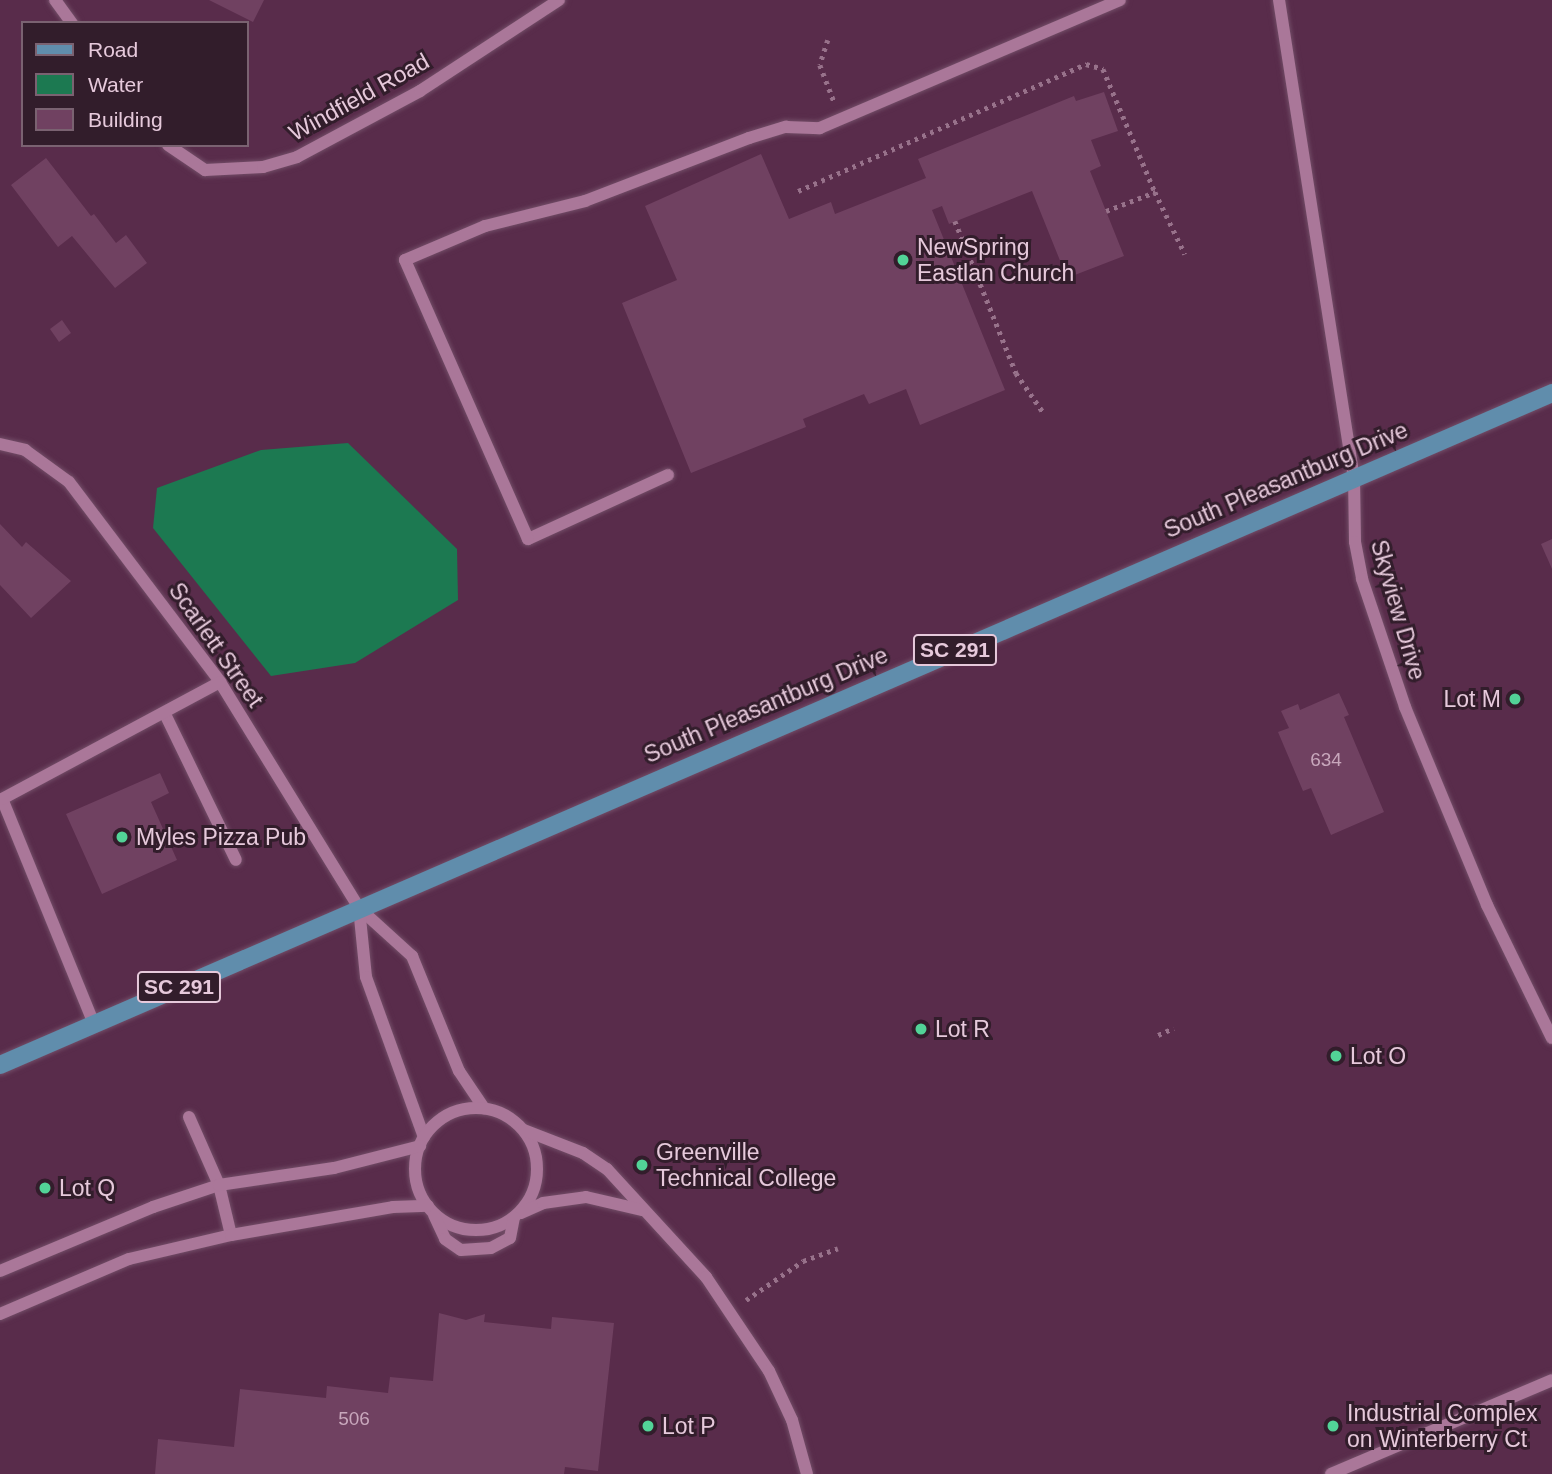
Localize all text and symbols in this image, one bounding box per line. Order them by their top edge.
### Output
legend [21,21,248,147]
text: Road [88,38,138,61]
street label: Windfield Road [284,47,434,147]
text: Water [88,73,143,96]
text: Building [88,108,163,131]
place label: NewSpring Eastlan Church [917,233,1074,287]
marker: NewSpring Eastlan Church [895,252,911,268]
street label: South Pleasantburg Drive [1160,416,1412,544]
street label: Skyview Drive [1365,537,1431,683]
street label: Scarlett Street [163,577,269,713]
road number: SC 291 [911,632,999,668]
street label: South Pleasantburg Drive [640,641,892,769]
place label: Lot M [1443,685,1501,713]
marker: Lot M [1507,691,1523,707]
house number: 634 [1310,749,1342,771]
place label: Myles Pizza Pub [136,823,306,851]
marker: Myles Pizza Pub [114,829,130,845]
road number: SC 291 [135,970,223,1004]
place label: Lot R [935,1015,990,1043]
marker: Lot R [913,1021,929,1037]
place label: Lot O [1350,1042,1406,1070]
marker: Lot O [1328,1048,1344,1064]
place label: Greenville Technical College [656,1138,836,1192]
marker: Greenville Technical College [634,1157,650,1173]
place label: Lot Q [59,1174,115,1202]
marker: Lot Q [37,1180,53,1196]
place label: Industrial Complex on Winterberry Ct [1347,1399,1537,1453]
house number: 506 [338,1408,370,1430]
place label: Lot P [662,1412,716,1440]
marker: Lot P [640,1418,656,1434]
marker: Industrial Complex on Winterberry Ct [1325,1418,1341,1434]

